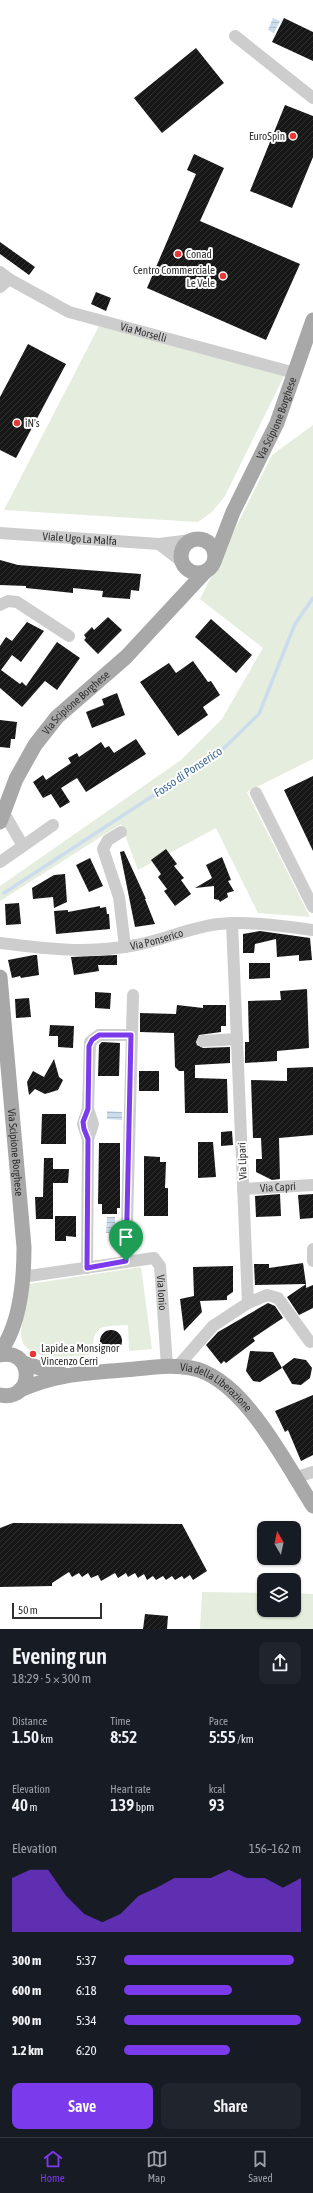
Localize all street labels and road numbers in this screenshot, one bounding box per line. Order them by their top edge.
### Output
street label: Via Morselli [119,320,168,344]
street label: Via Scipione Borghese [254,375,299,461]
street label: Viale Ugo La Malfa [42,530,117,547]
street label: Via Scipione Borghese [40,668,112,737]
street label: Via Ponserico [129,926,185,952]
street label: Via Scipione Borghese [6,1108,25,1197]
street label: Via Lipari [235,1142,249,1180]
street label: Via Capri [260,1180,296,1194]
street label: Via Ionio [155,1274,169,1311]
street label: Via della Liberazione [179,1361,254,1414]

